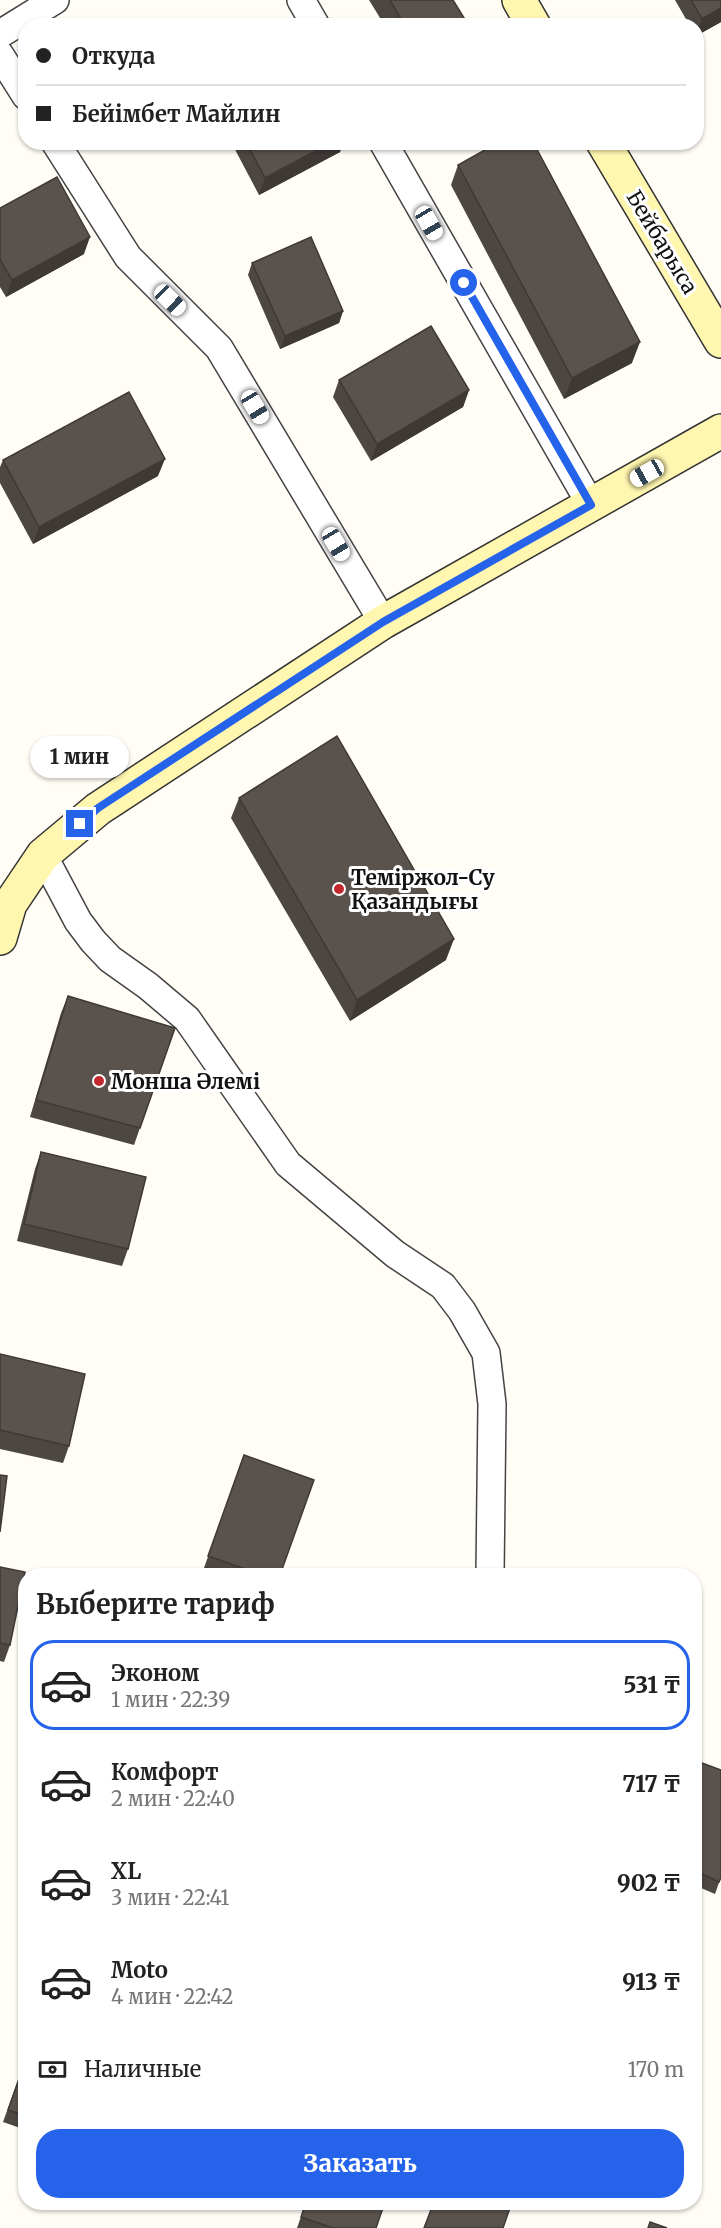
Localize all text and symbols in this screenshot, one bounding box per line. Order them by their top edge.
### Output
text: Откуда [72,42,155,70]
text: Бейімбет Майлин [72,100,280,128]
street label: Бейбарыса [620,185,704,299]
car [412,203,446,243]
route start [450,269,477,296]
car [151,281,189,319]
car [238,387,272,427]
car [627,456,667,490]
car [319,524,353,564]
callout: 1 мин [31,737,130,779]
text: 1 мин [50,744,109,769]
route end [66,810,93,837]
place label: Теміржол-Су Қазандығы [351,864,495,915]
marker: Теміржол-Су Қазандығы [332,882,346,896]
place label: Монша Әлемі [111,1068,260,1095]
marker: Монша Әлемі [92,1074,106,1088]
text: Выберите тариф [36,1587,275,1621]
icon: car [39,1658,93,1712]
text: Эконом [111,1659,199,1687]
text: 531 ₸ [624,1671,681,1699]
text: 1 мин · 22:39 [111,1687,230,1712]
icon: car [39,1757,93,1811]
text: Комфорт [111,1758,219,1786]
text: 717 ₸ [622,1770,681,1798]
text: 2 мин · 22:40 [111,1786,235,1811]
icon: car [39,1856,93,1910]
text: XL [111,1857,141,1885]
text: 902 ₸ [617,1869,681,1897]
text: 3 мин · 22:41 [111,1885,229,1910]
icon: car [39,1955,93,2009]
text: Moto [111,1956,168,1984]
text: 913 ₸ [622,1968,681,1996]
text: 4 мин · 22:42 [111,1984,233,2009]
icon: cash [36,2053,69,2086]
text: Наличные [84,2055,201,2083]
text: 170 m [628,2057,684,2082]
button: Заказать [36,2129,684,2198]

